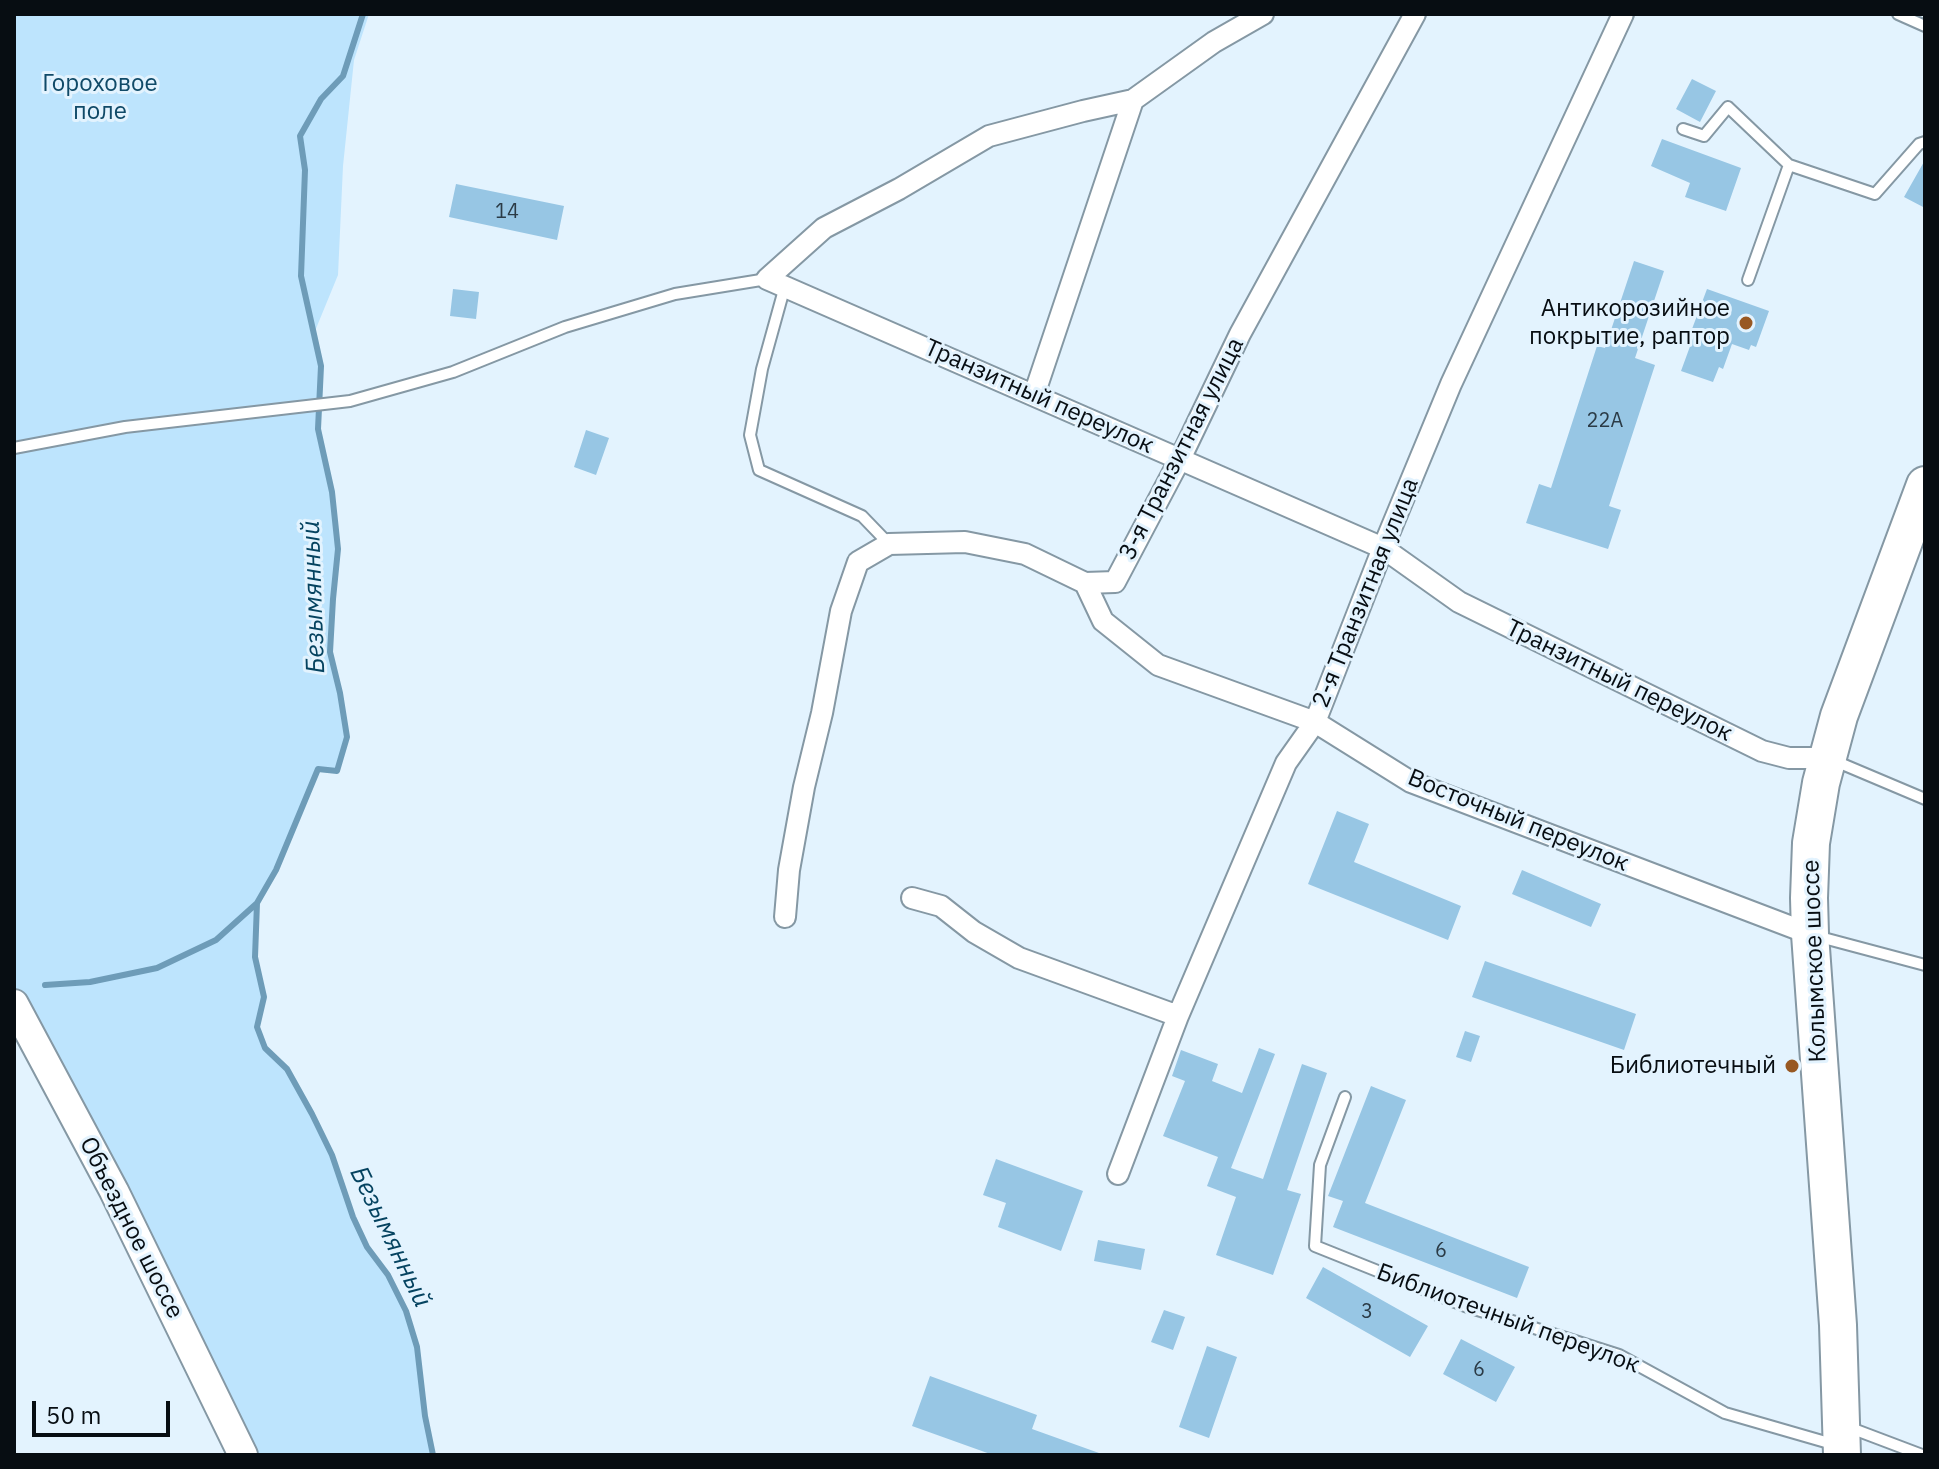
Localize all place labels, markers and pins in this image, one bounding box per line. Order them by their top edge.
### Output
place label: Антикорозийное покрытие, раптор [1529,295,1730,351]
marker: Антикорозийное покрытие, раптор [1737,314,1755,332]
place label: Библиотечный [1610,1052,1776,1080]
marker: Библиотечный [1783,1057,1801,1075]

